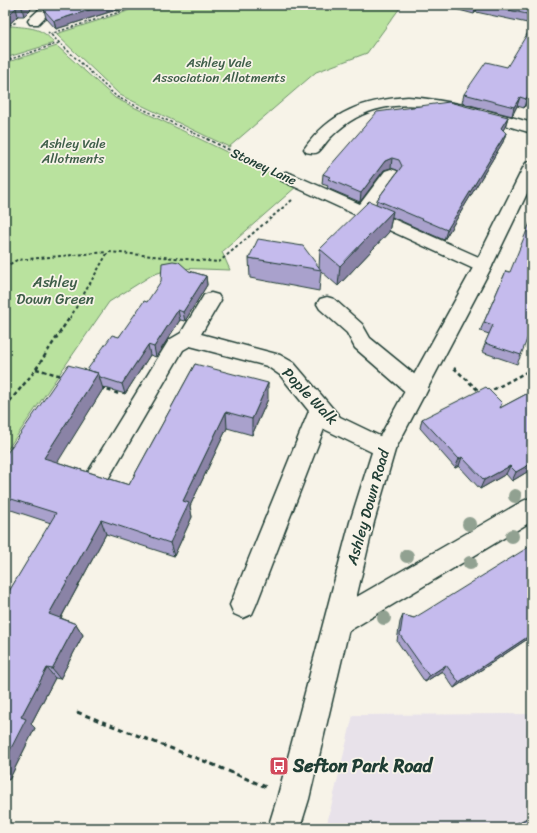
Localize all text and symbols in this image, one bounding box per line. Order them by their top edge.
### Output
park label: Ashley Vale Association Allotments [152,51,286,89]
park label: Ashley Vale Allotments [39,132,106,170]
street label: Stoney Lane [227,141,301,192]
park label: Ashley Down Green [16,269,94,312]
street label: Pople Walk [276,361,345,432]
street label: Ashley Down Road [339,445,397,569]
place label: Sefton Park Road [292,750,433,782]
bus stop icon: Sefton Park Road [268,755,290,777]

